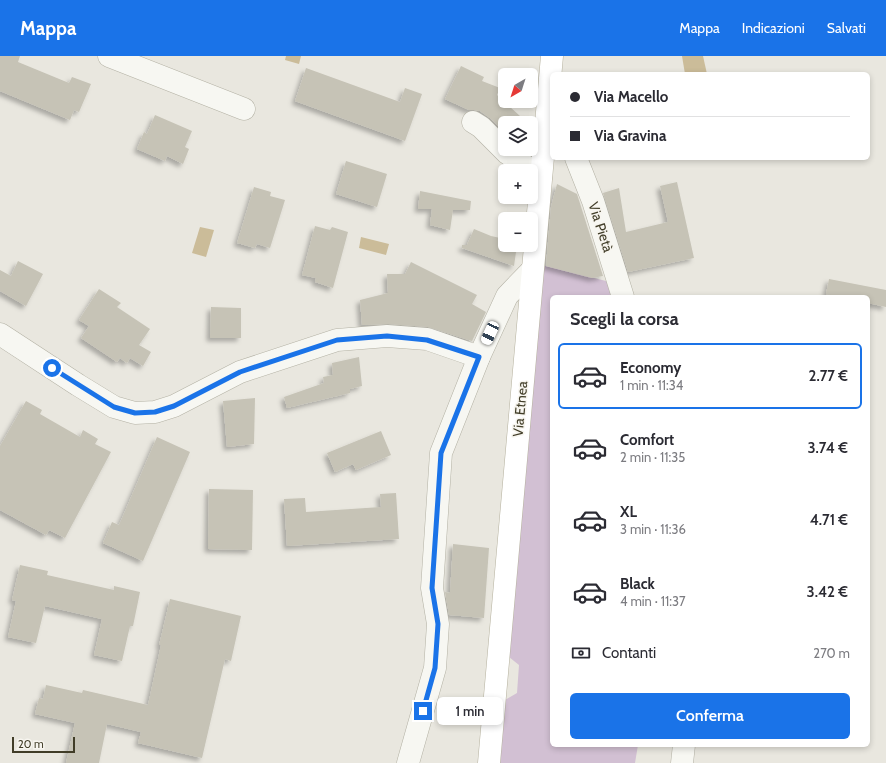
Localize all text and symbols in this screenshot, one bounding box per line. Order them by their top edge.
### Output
text: Mappa [20,17,76,40]
text: Mappa [679,19,720,37]
text: Indicazioni [742,19,805,37]
text: Salvati [827,19,866,37]
north arrow [498,68,538,108]
map controls [498,68,538,252]
text: Via Macello [594,88,668,106]
button: layers [498,116,538,156]
text: Via Gravina [594,127,666,145]
button: + [498,164,538,204]
street label: Via Pietà [584,200,618,255]
button: − [498,212,538,252]
text: Scegli la corsa [570,308,679,330]
car [479,320,501,346]
icon: car [572,358,608,394]
route start [43,359,61,377]
text: Economy [620,359,681,377]
text: 2.77 € [809,367,848,385]
text: 1 min · 11:34 [620,377,683,393]
street label: Via Etnea [509,380,531,438]
icon: car [572,430,608,466]
text: Comfort [620,431,674,449]
text: 3.74 € [807,439,848,457]
text: 2 min · 11:35 [620,449,685,465]
icon: car [572,502,608,538]
text: XL [620,503,637,521]
text: 4.71 € [810,511,848,529]
text: 3 min · 11:36 [620,521,686,537]
icon: car [572,574,608,610]
text: Black [620,575,655,593]
text: 3.42 € [807,583,848,601]
text: 4 min · 11:37 [620,593,686,609]
icon: cash [570,642,592,664]
text: Contanti [602,644,656,662]
text: 270 m [813,645,850,661]
button: Conferma [570,693,850,739]
callout: 1 min [437,697,503,725]
route end [414,702,432,720]
text: 1 min [455,703,485,719]
scale bar [12,735,75,754]
text: 20 m [18,737,44,751]

